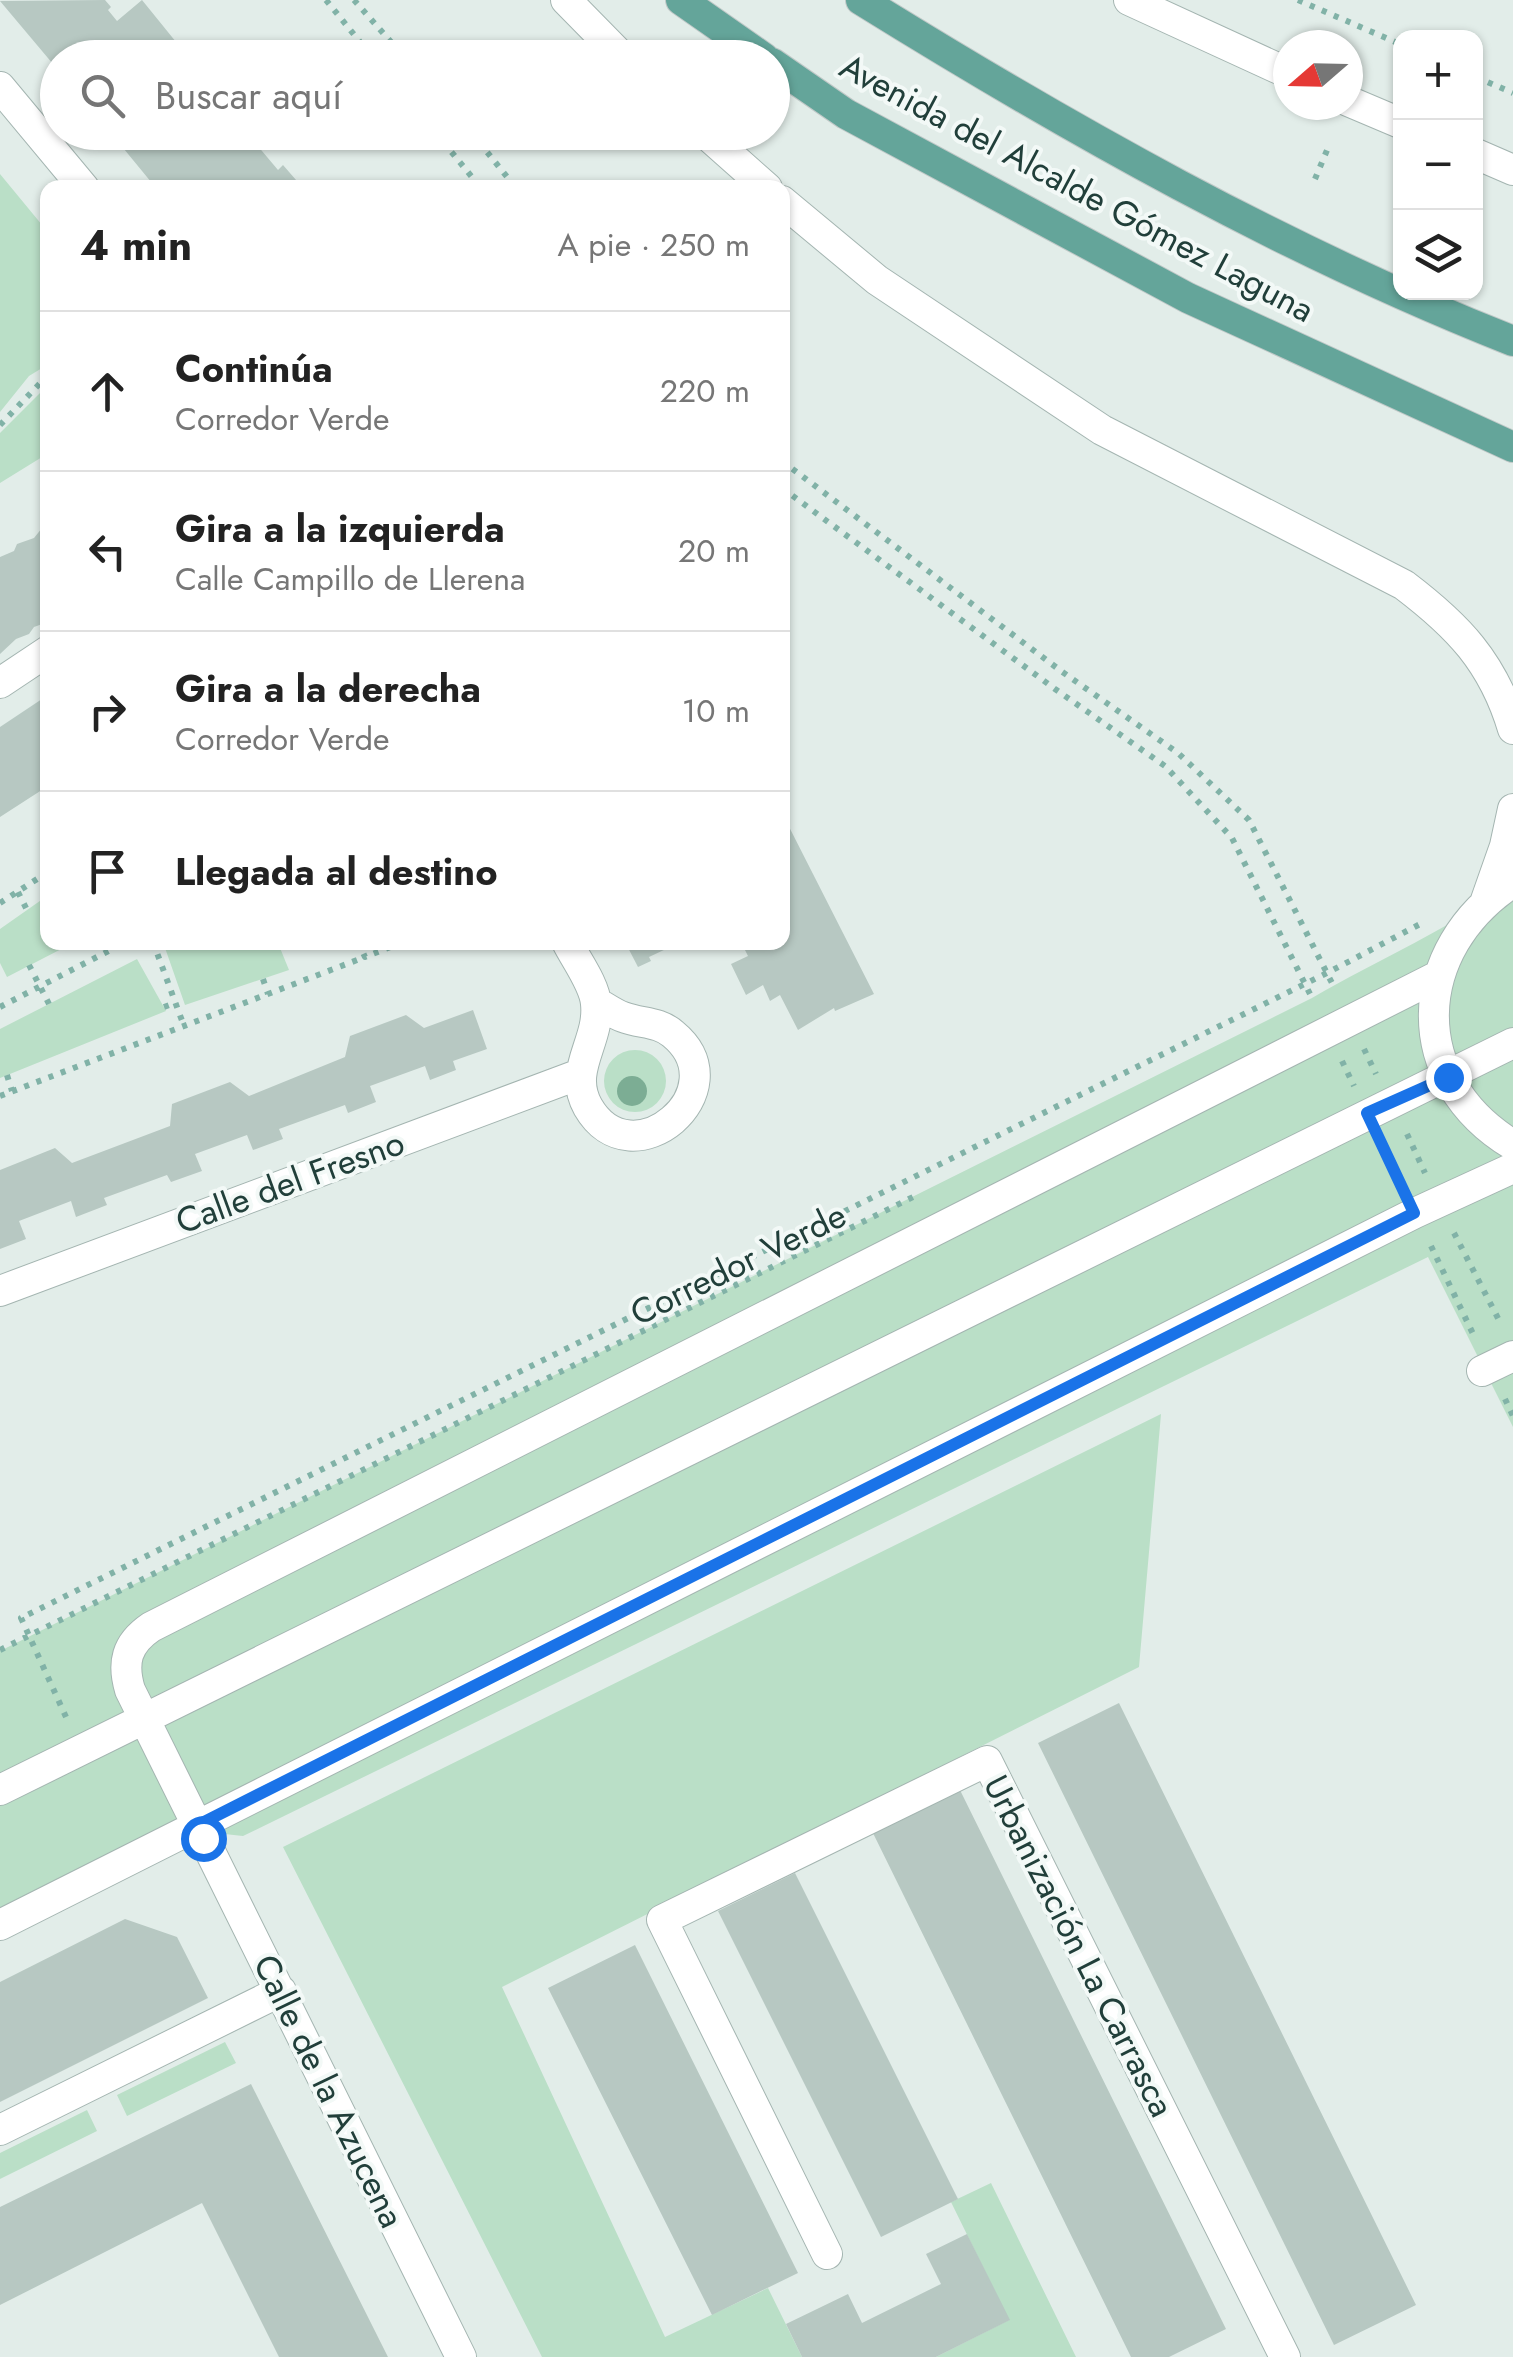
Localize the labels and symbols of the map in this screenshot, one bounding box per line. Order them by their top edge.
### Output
north arrow [1273,30,1363,120]
street label: Avenida del Alcalde Gómez Laguna [831,41,1323,335]
route end [1426,1055,1472,1101]
street label: Calle del Fresno [169,1117,411,1247]
street label: Corredor Verde [622,1190,854,1338]
street label: Urbanización La Carrasca [971,1767,1187,2125]
route start [181,1816,227,1862]
street label: Calle de la Azucena [241,1946,417,2236]

